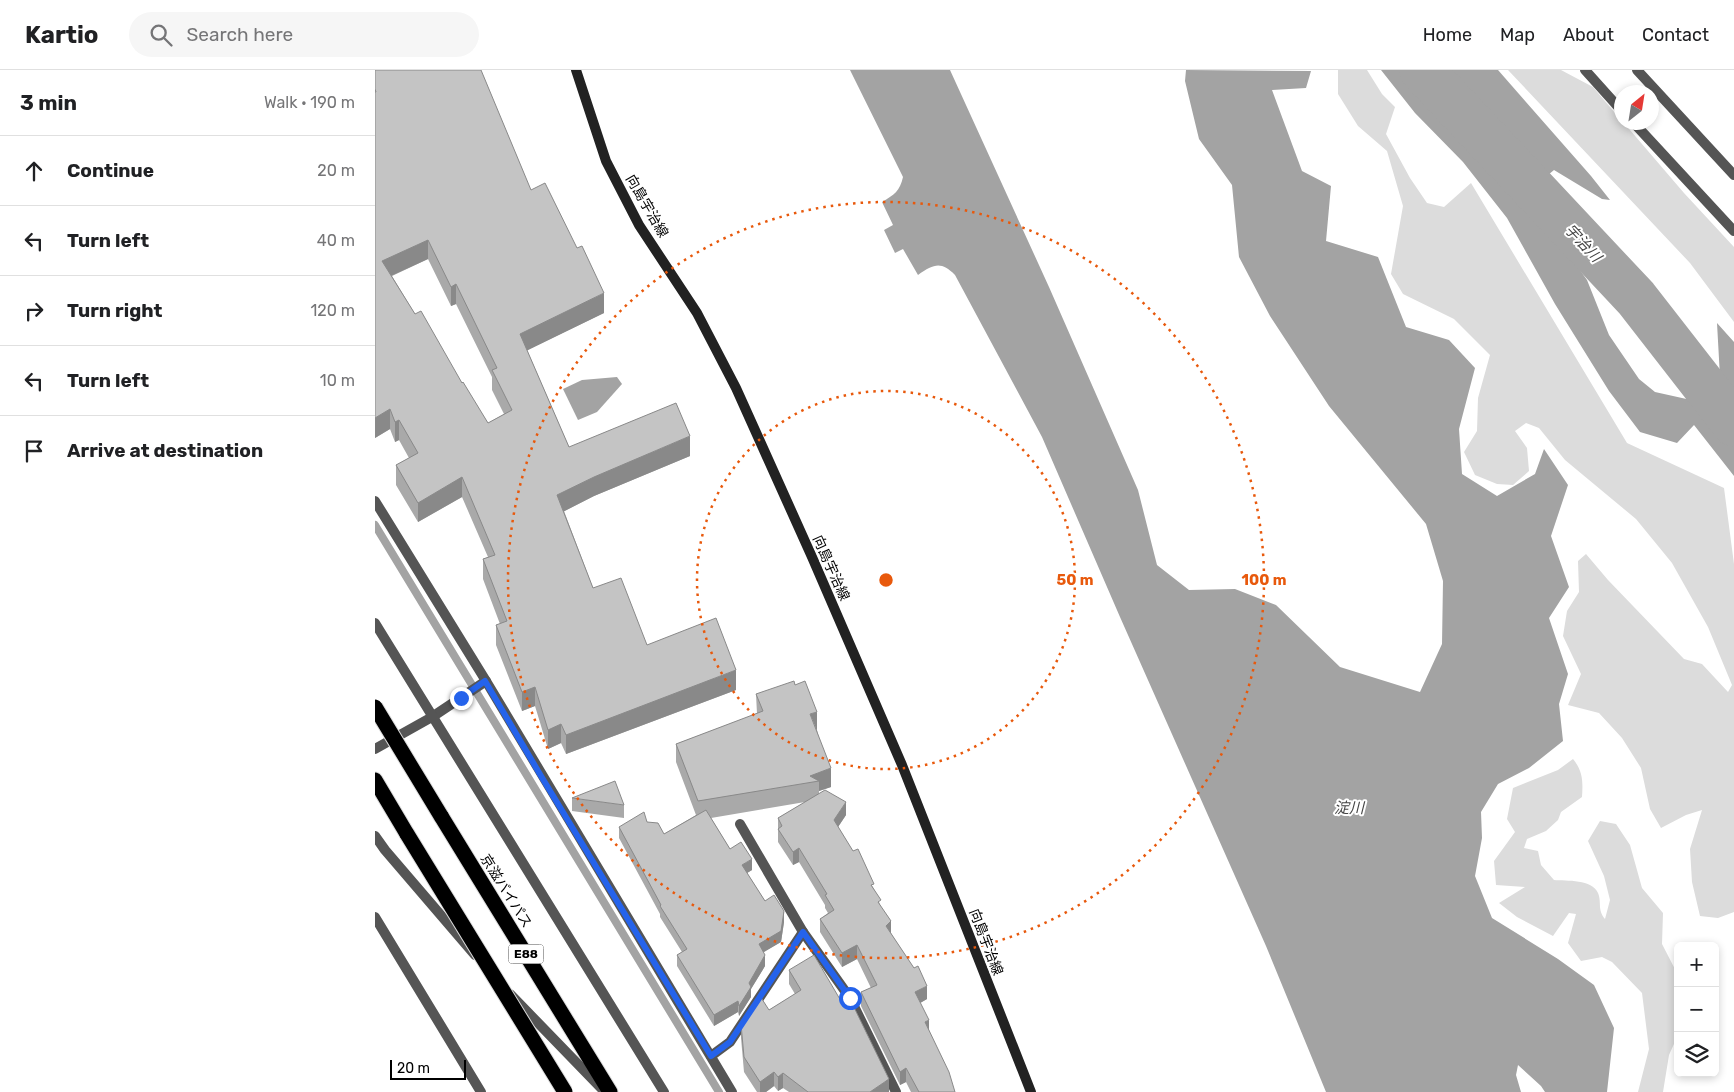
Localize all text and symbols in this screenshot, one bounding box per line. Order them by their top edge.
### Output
search box [129,12,479,57]
text: Kartio [25,21,99,49]
icon: search [147,21,175,49]
text: Search here [187,23,293,46]
text: Home [1423,24,1472,46]
text: Map [1500,24,1535,46]
text: About [1563,24,1614,46]
text: Contact [1642,24,1709,46]
north arrow [1614,85,1659,130]
text: 3 min [20,90,77,115]
text: Walk · 190 m [264,93,355,112]
icon: ahead [20,157,48,185]
text: Continue [67,159,154,182]
text: 20 m [317,161,355,180]
street label: 向島宇治線 [622,171,672,241]
water label: 宇治川 [1561,220,1606,267]
icon: left [20,227,48,255]
text: Turn left [67,229,149,252]
text: 40 m [317,231,355,250]
icon: right [20,297,48,325]
text: Turn right [67,299,162,322]
text: 120 m [310,301,355,320]
icon: left [20,367,48,395]
text: Turn left [67,369,149,392]
text: 10 m [320,371,355,390]
icon: arrive [20,437,48,465]
text: Arrive at destination [67,439,263,462]
street label: 向島宇治線 [809,533,853,603]
centre of rings [877,571,895,589]
text: 50 m [1057,571,1093,589]
text: 100 m [1242,571,1286,589]
route end [450,687,473,710]
water label: 淀川 [1334,799,1366,817]
street label: 京滋バイパス [477,851,535,931]
street label: 向島宇治線 [966,906,1006,978]
map controls [1674,942,1719,1077]
button: + [1674,942,1719,987]
road number: E88 [509,944,543,964]
route start [839,987,862,1010]
button: − [1674,987,1719,1032]
button: layers [1674,1032,1719,1077]
scale bar [390,1057,466,1080]
text: 20 m [397,1060,430,1077]

